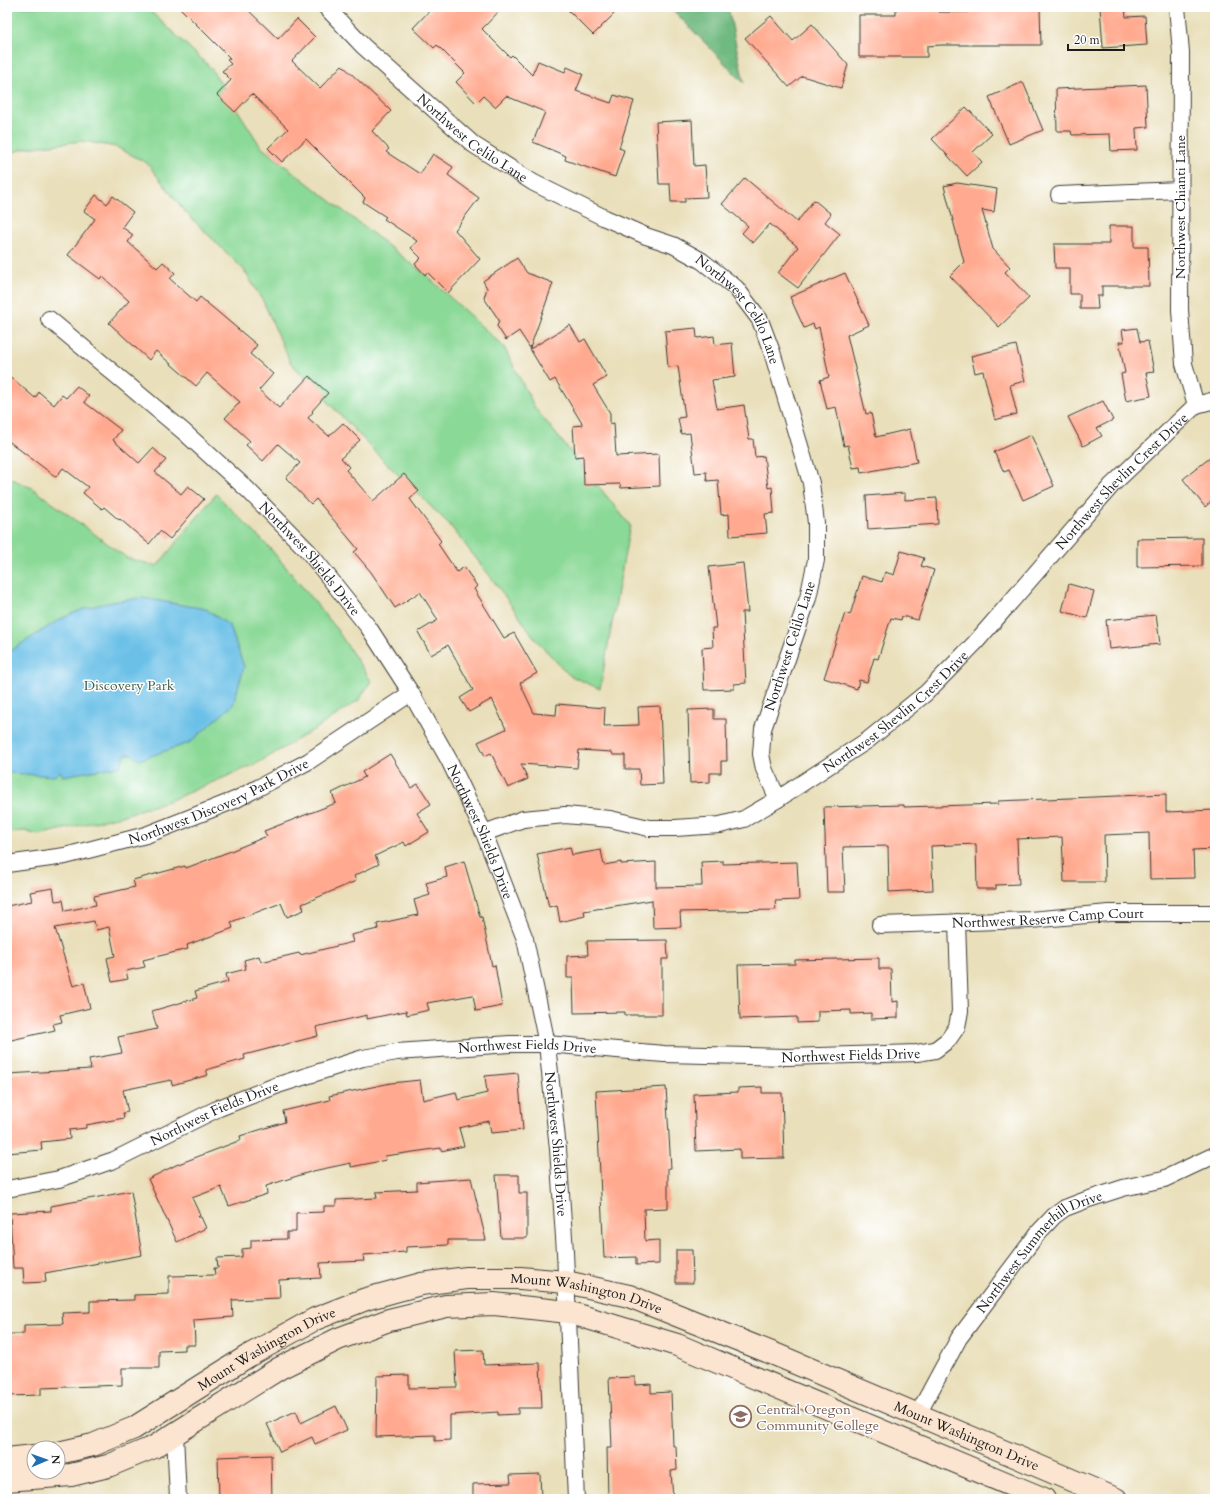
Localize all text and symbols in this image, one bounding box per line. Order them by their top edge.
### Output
scale bar [1068,26,1124,52]
text: 20 m [1074,32,1101,48]
street label: Northwest Celilo Lane [413,89,532,186]
street label: Northwest Chianti Lane [1171,135,1190,279]
street label: Northwest Celilo Lane [692,250,785,366]
street label: Northwest Shevlin Crest Drive [1051,408,1192,553]
street label: Northwest Shields Drive [255,497,365,619]
street label: Northwest Celilo Lane [760,579,820,713]
street label: Northwest Shevlin Crest Drive [819,646,972,777]
park label: Discovery Park [84,676,175,695]
street label: Northwest Discovery Park Drive [126,753,312,849]
street label: Northwest Shields Drive [443,761,518,902]
street label: Northwest Reserve Camp Court [952,904,1144,932]
street label: Northwest Fields Drive [457,1034,597,1058]
street label: Northwest Fields Drive [781,1043,922,1067]
street label: Northwest Shields Drive [540,1071,572,1217]
street label: Northwest Fields Drive [147,1076,281,1150]
street label: Northwest Summerhill Drive [972,1186,1105,1317]
street label: Mount Washington Drive [510,1269,665,1318]
street label: Mount Washington Drive [194,1302,338,1395]
street label: Mount Washington Drive [891,1396,1042,1475]
place label: Central Oregon Community College [756,1400,879,1435]
school or university icon: Central Oregon Community College [727,1404,753,1430]
north arrow [26,1440,66,1480]
text: N [48,1455,63,1465]

